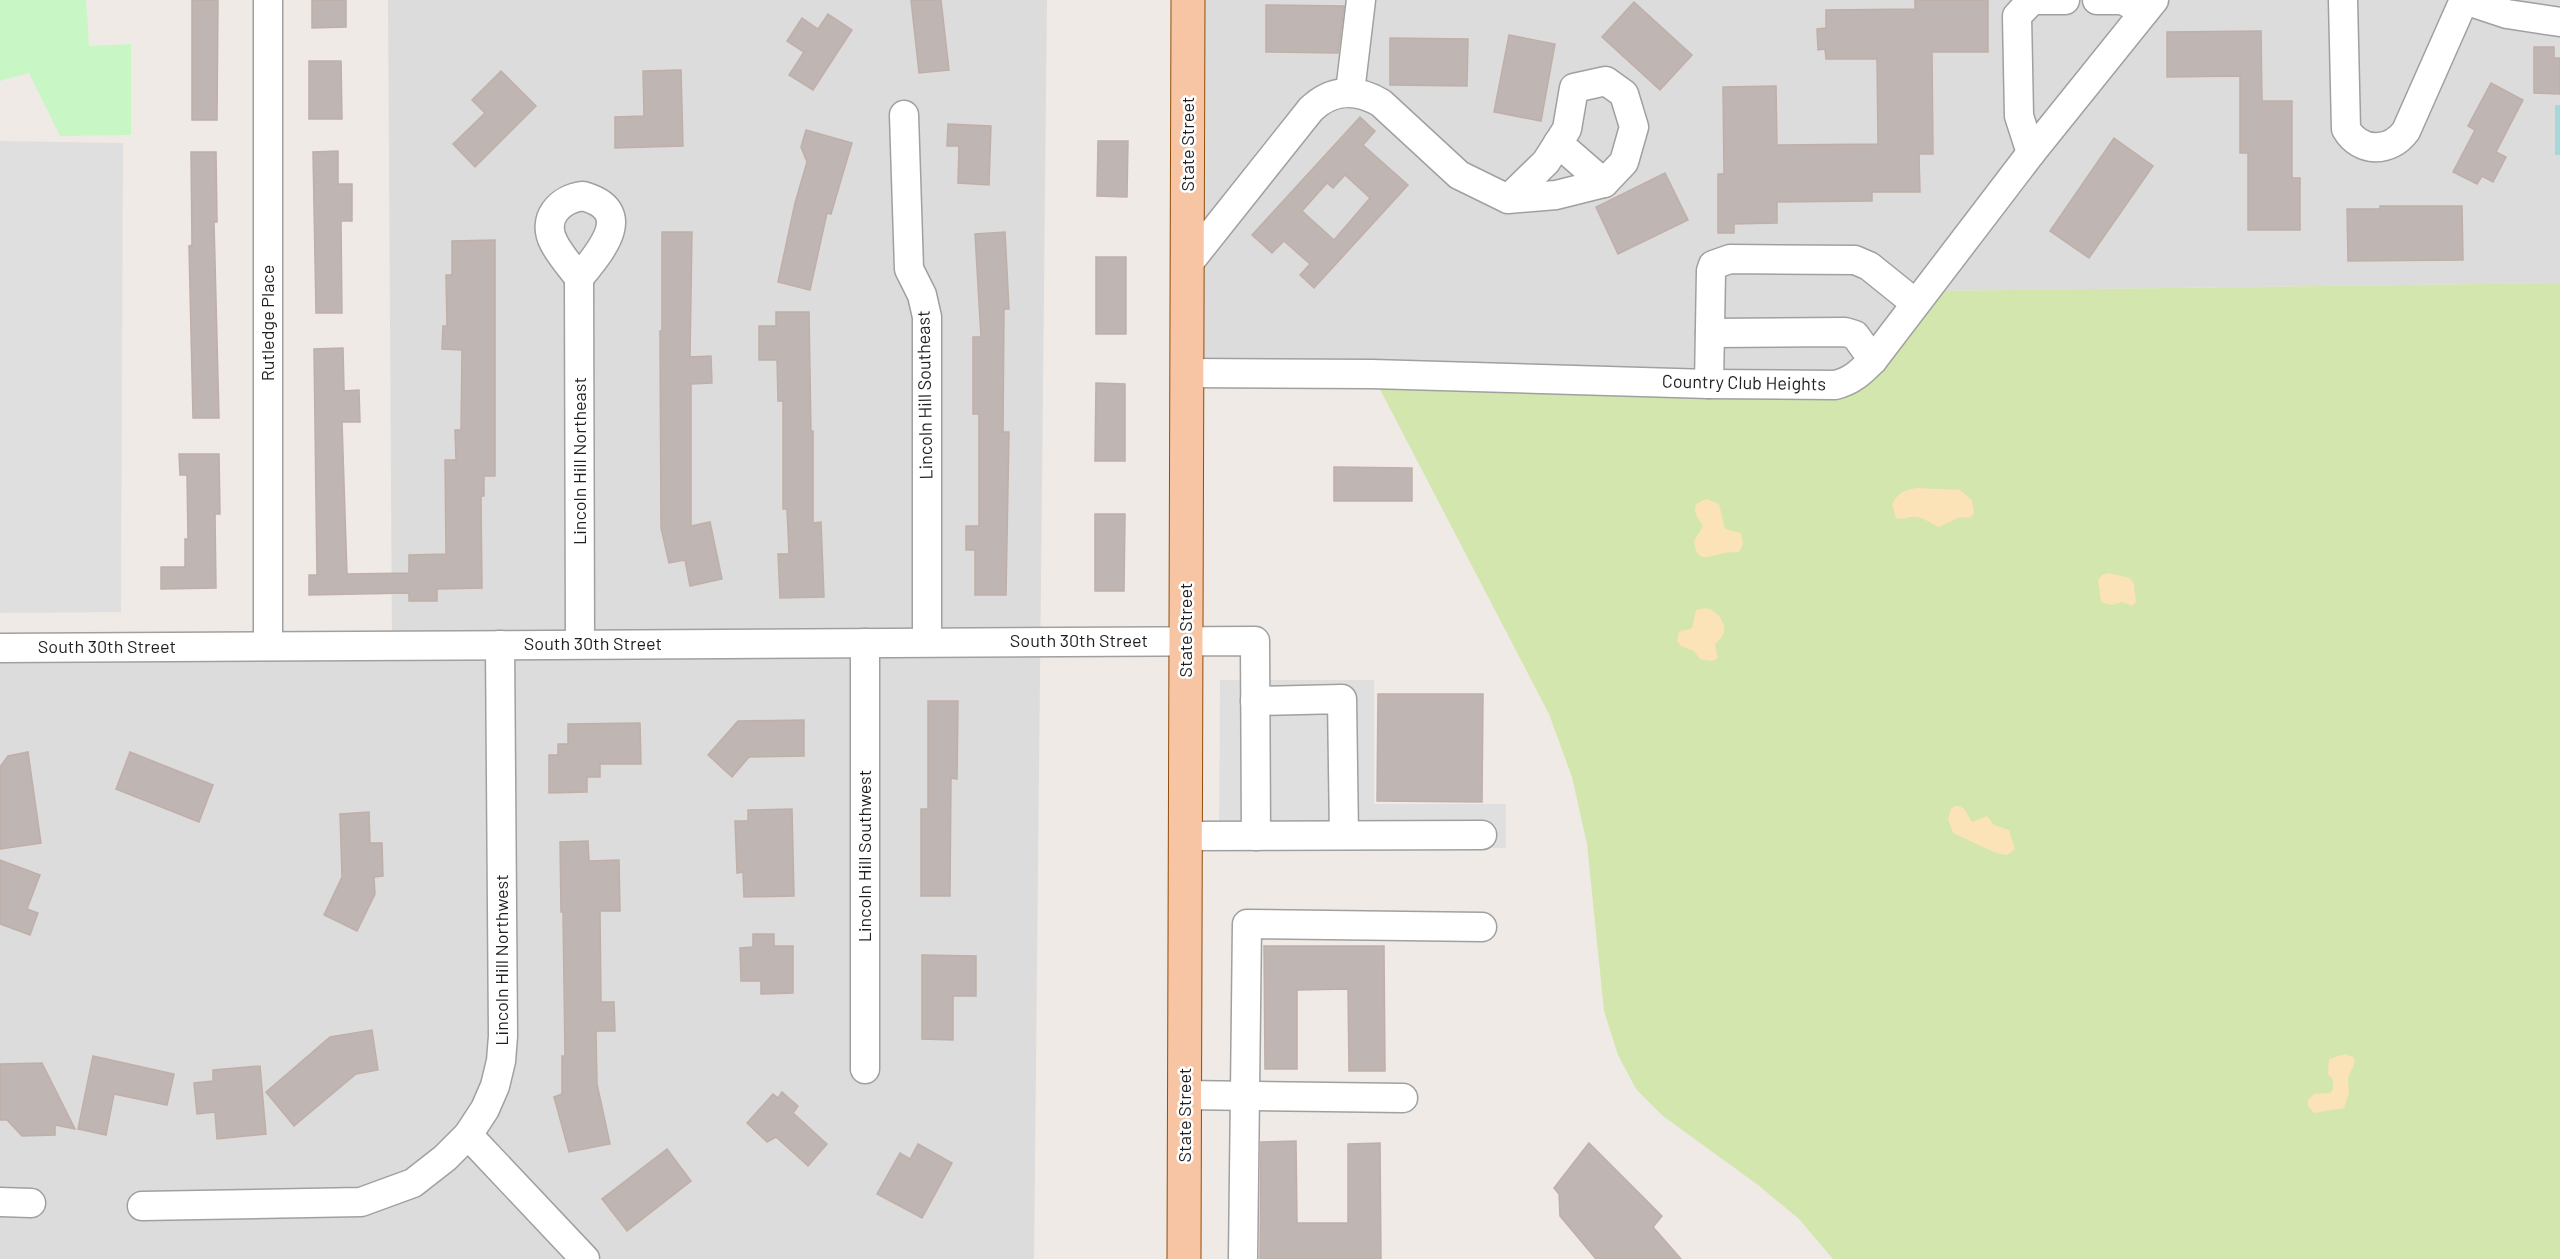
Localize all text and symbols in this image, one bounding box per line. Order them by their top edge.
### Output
street label: State Street [1176,97,1198,191]
street label: Rutledge Place [256,265,278,381]
street label: Lincoln Hill Southeast [912,310,936,480]
street label: Country Club Heights [1662,370,1826,394]
street label: Lincoln Hill Northeast [568,377,590,545]
street label: State Street [1174,583,1196,677]
street label: South 30th Street [1010,629,1148,651]
street label: South 30th Street [524,632,662,654]
street label: South 30th Street [38,635,176,657]
street label: Lincoln Hill Southwest [853,770,875,942]
street label: Lincoln Hill Northwest [490,874,512,1046]
street label: State Street [1173,1068,1195,1162]

